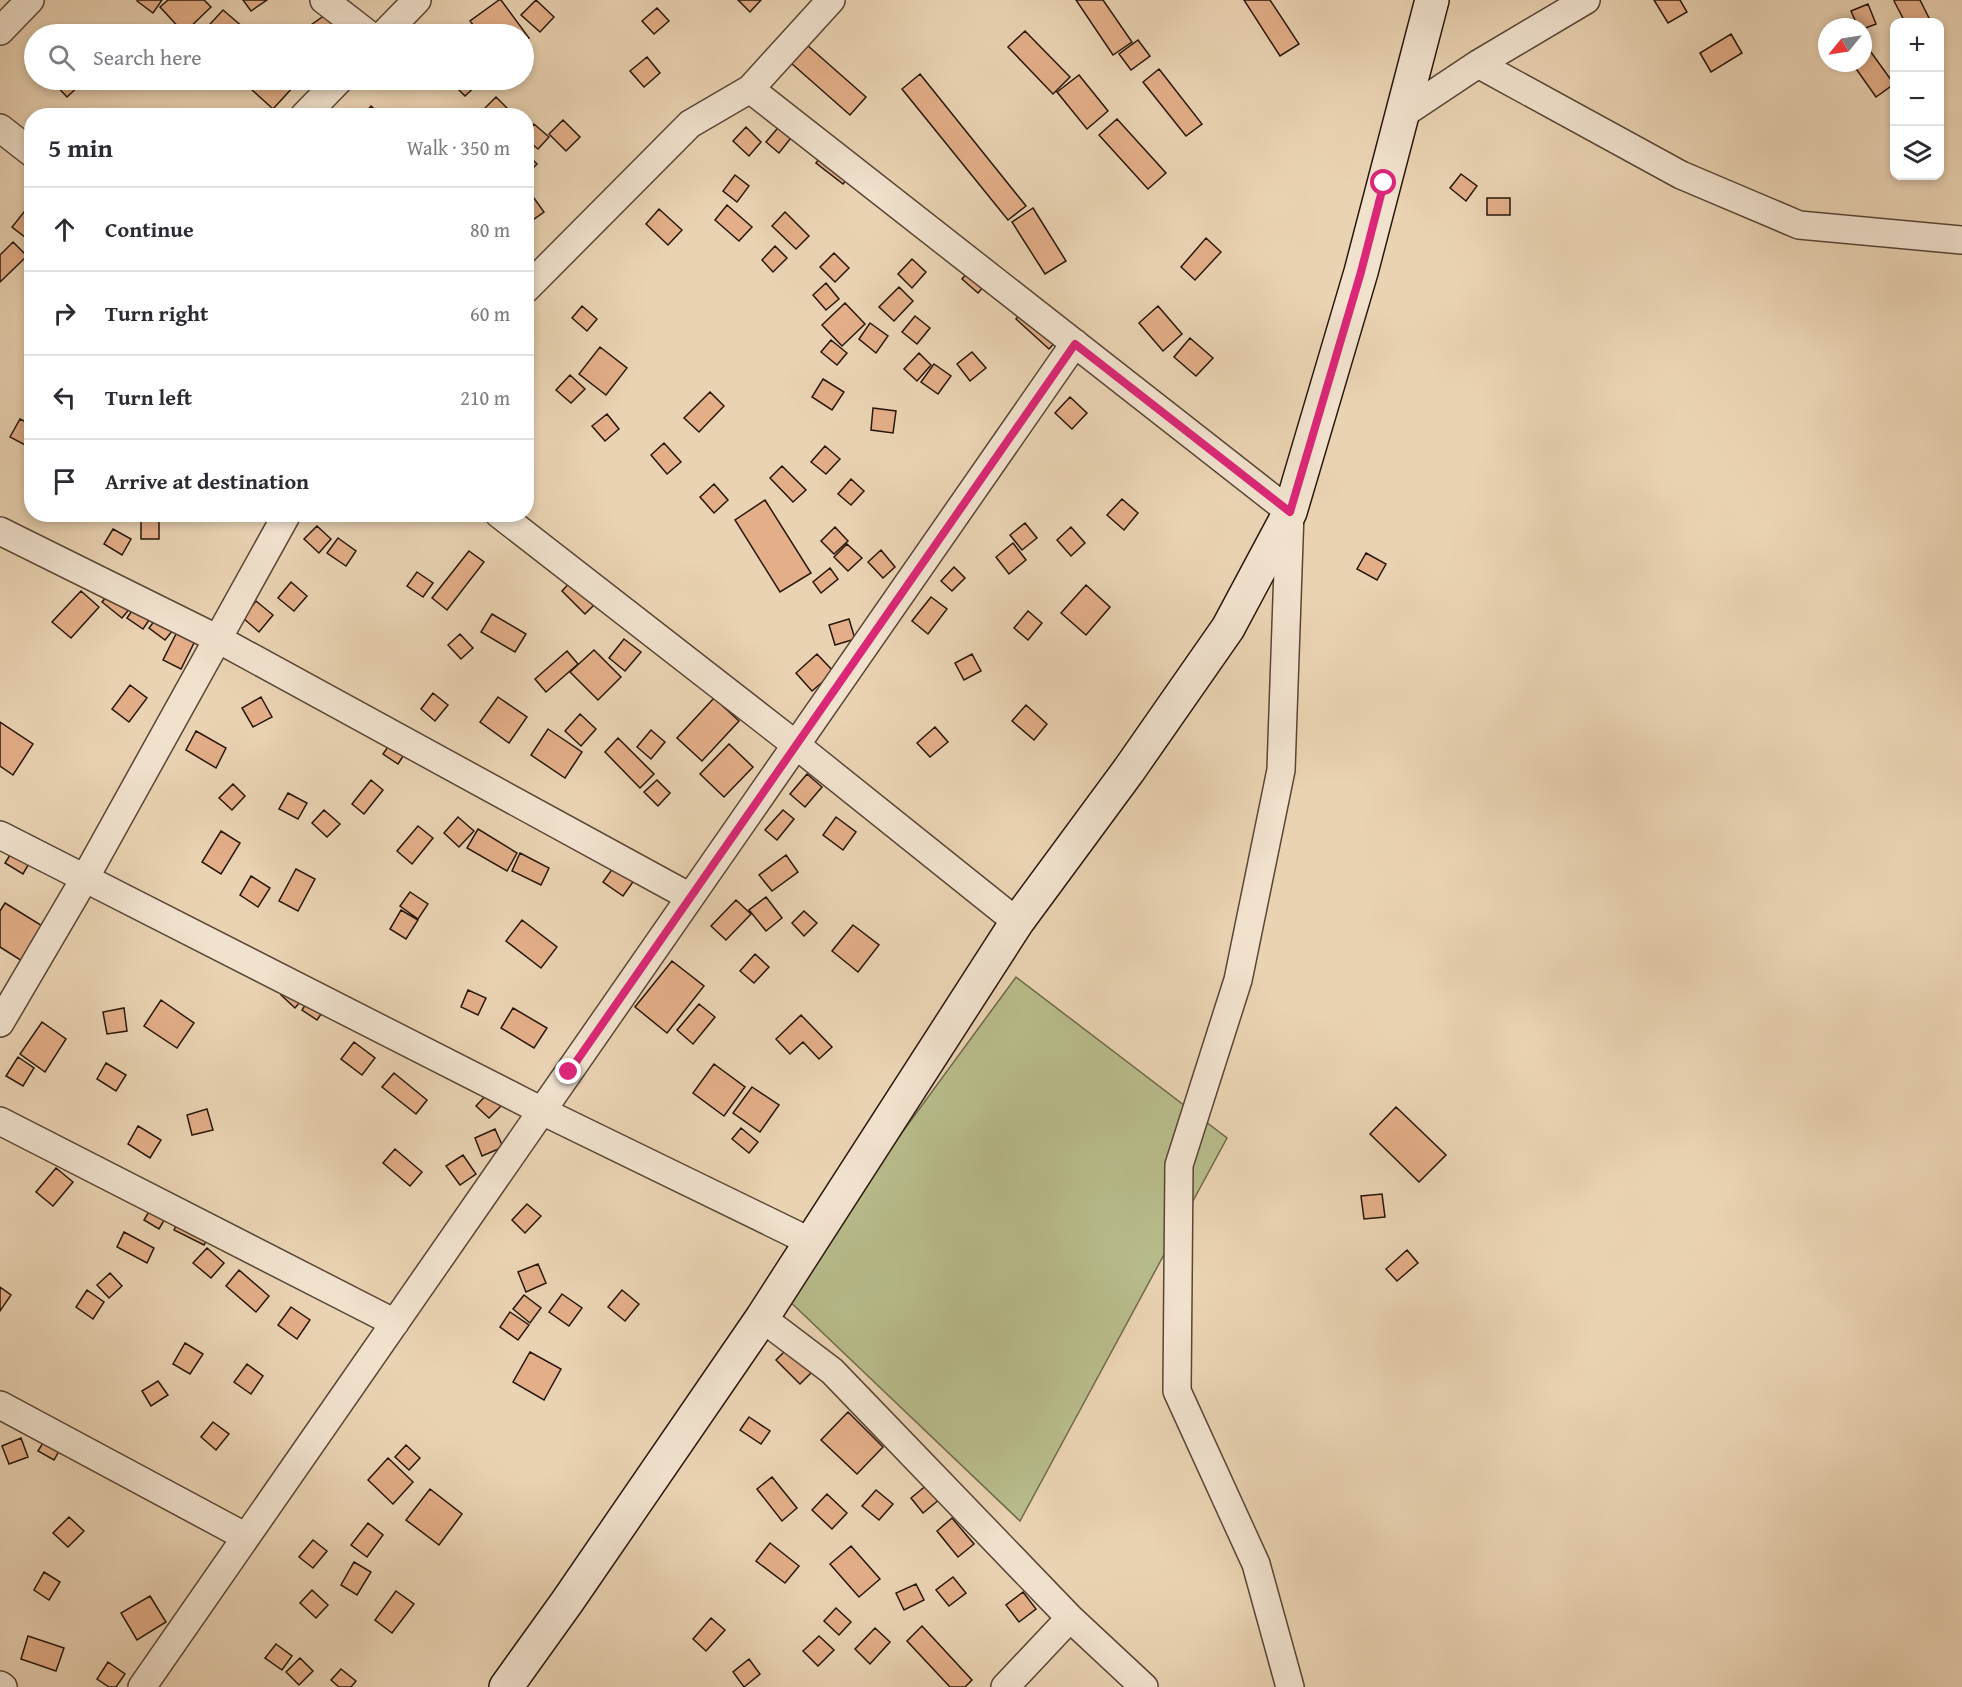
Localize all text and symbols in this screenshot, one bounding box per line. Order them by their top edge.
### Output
north arrow [1818,18,1872,72]
map controls [1890,18,1944,180]
button: + [1890,18,1944,72]
search box [24,24,534,90]
icon: search [45,41,78,74]
text: Search here [93,41,202,73]
button: − [1890,72,1944,126]
button: layers [1890,126,1944,180]
text: 5 min [48,128,113,167]
text: Walk · 350 m [407,133,510,162]
route start [1370,169,1396,195]
icon: ahead [48,213,81,246]
text: Continue [105,213,194,245]
text: 80 m [470,215,510,244]
icon: right [48,297,81,330]
text: Turn right [105,297,208,329]
text: 60 m [470,299,510,328]
icon: left [48,381,81,414]
text: Turn left [105,381,192,413]
text: 210 m [460,383,510,412]
icon: arrive [48,465,81,498]
text: Arrive at destination [105,465,309,497]
route end [555,1058,581,1084]

